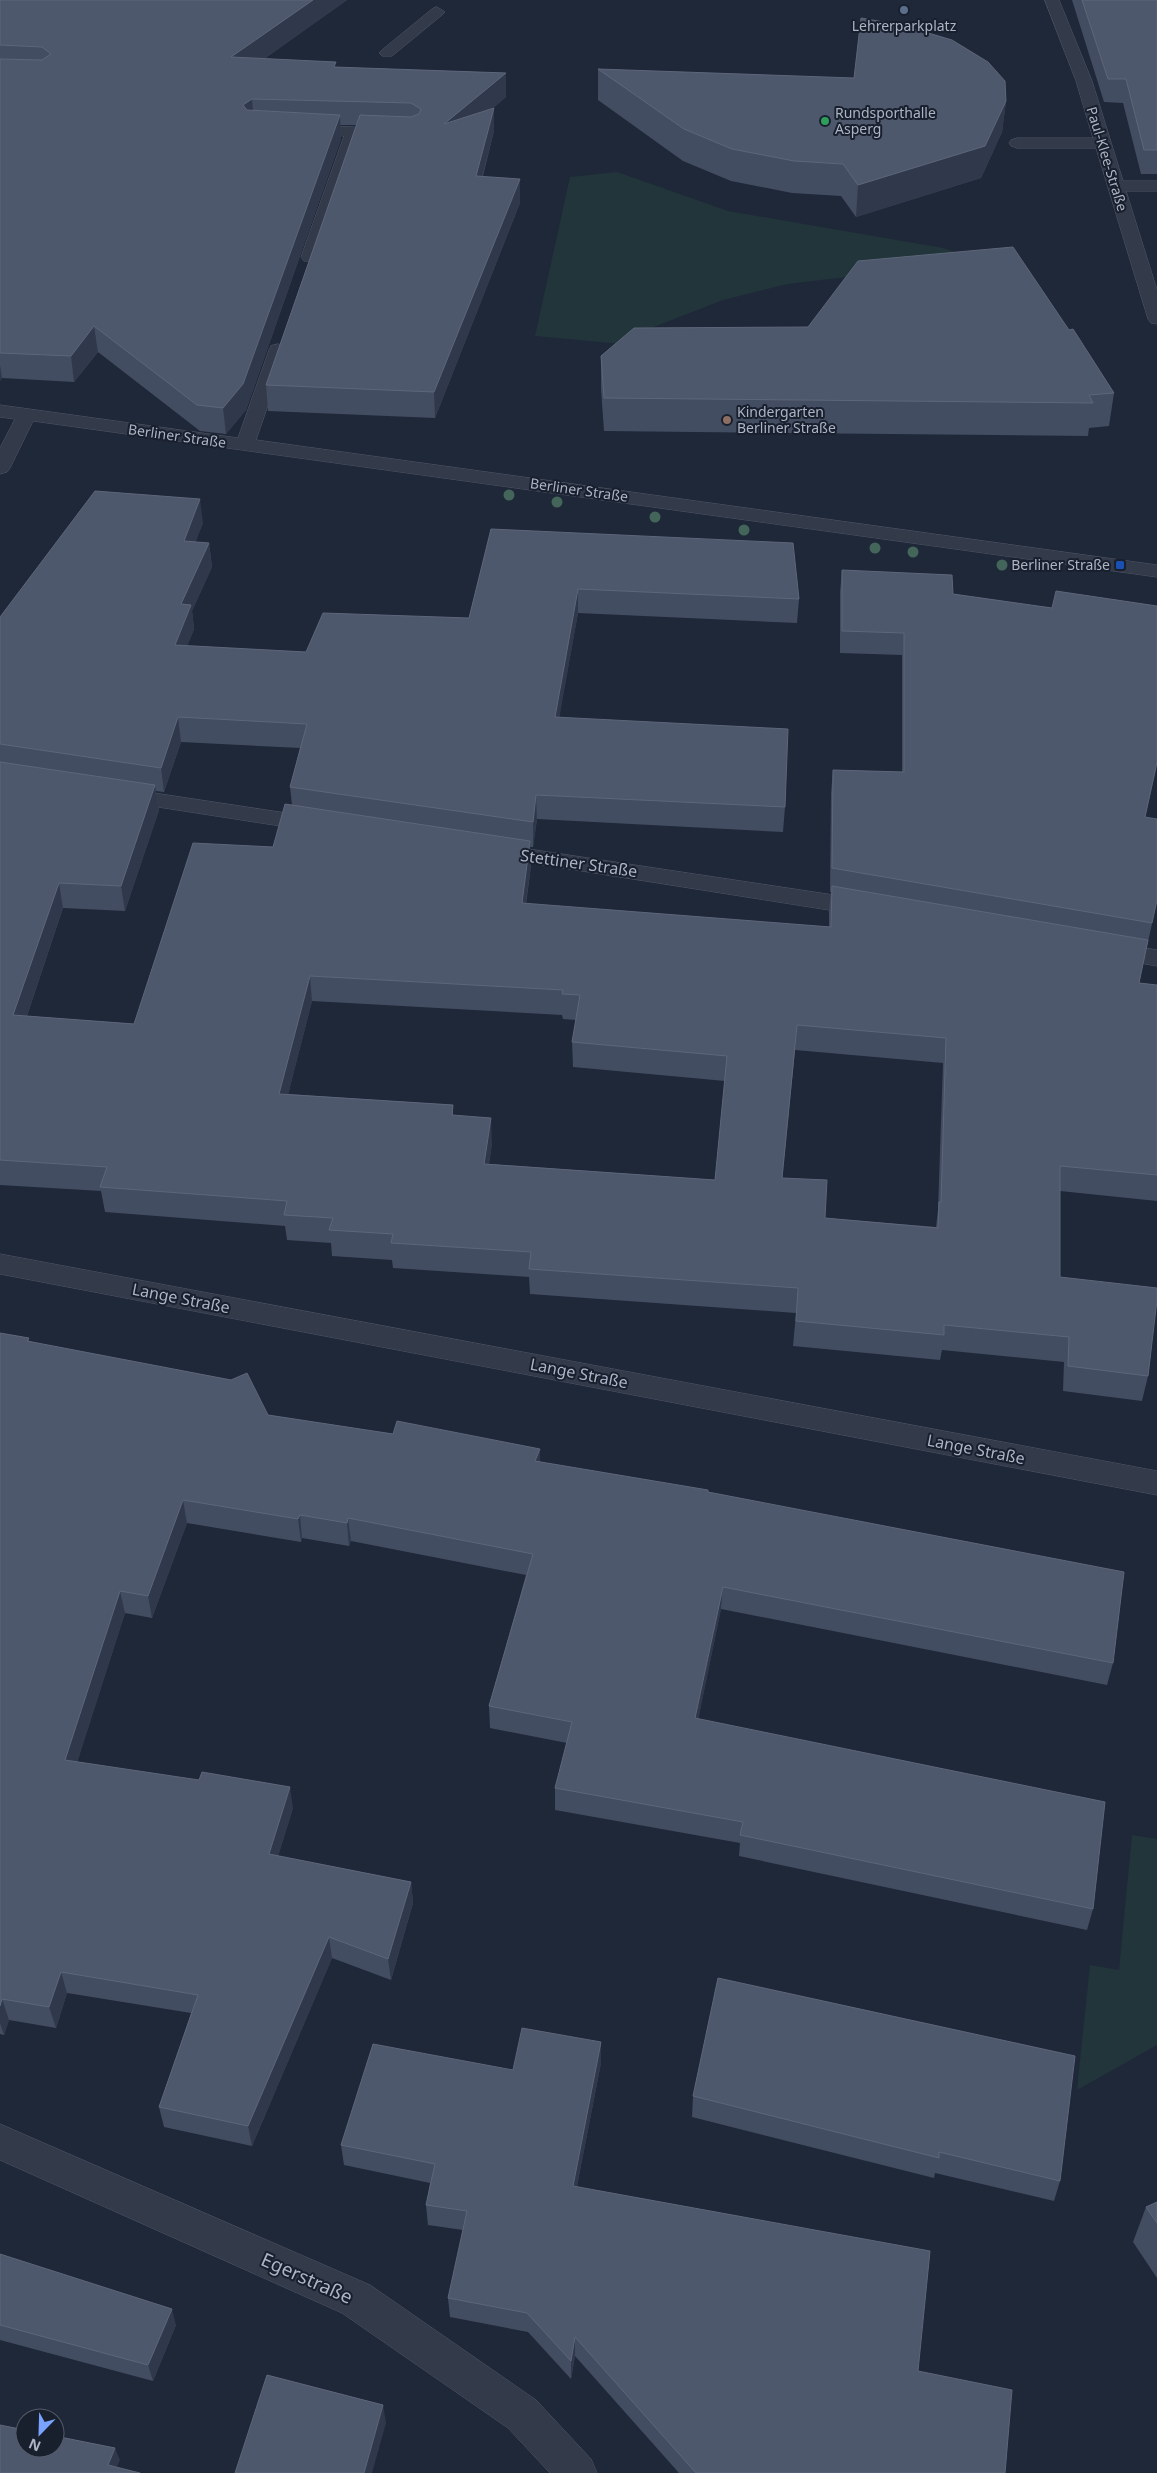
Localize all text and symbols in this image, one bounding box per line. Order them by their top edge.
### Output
marker: Lehrerparkplatz [898,4,910,16]
place label: Lehrerparkplatz [852,16,957,35]
place label: Rundsporthalle Asperg [835,103,936,138]
street label: Paul-Klee-Straße [1083,104,1132,214]
marker: Rundsporthalle Asperg [819,115,831,127]
place label: Kindergarten Berliner Straße [737,402,836,437]
marker: Kindergarten Berliner Straße [721,414,733,426]
street label: Berliner Straße [127,419,227,452]
street label: Berliner Straße [529,473,629,506]
place label: Berliner Straße [1011,555,1110,574]
marker: Berliner Straße [1114,559,1126,571]
street label: Stettiner Straße [519,844,639,882]
street label: Lange Straße [130,1278,232,1318]
street label: Lange Straße [528,1353,630,1393]
street label: Lange Straße [925,1429,1027,1469]
street label: Egerstraße [257,2246,357,2310]
north arrow [15,2408,65,2458]
text: N [26,2434,44,2456]

